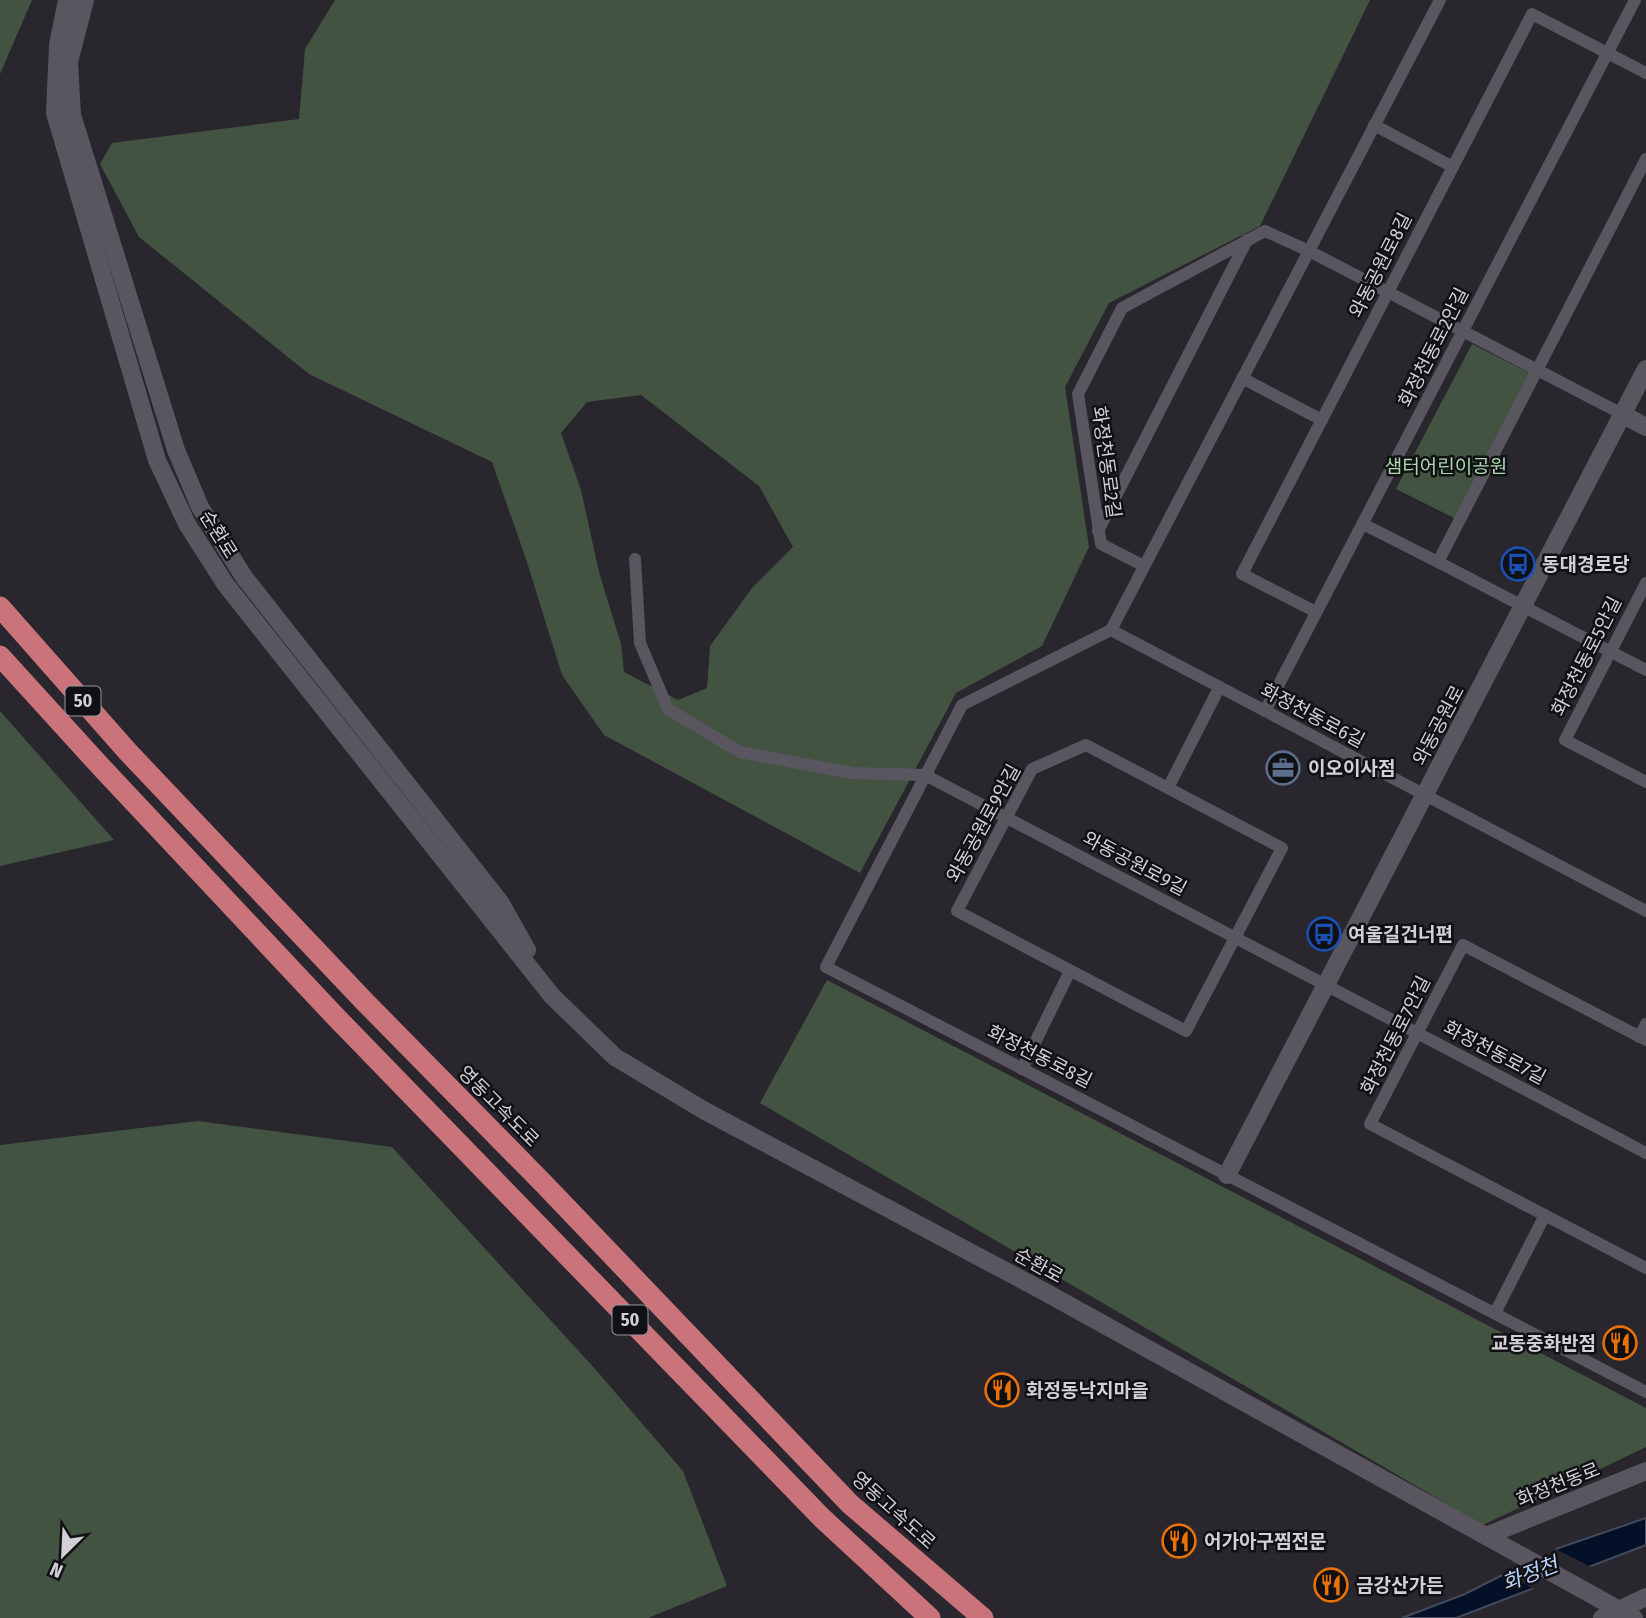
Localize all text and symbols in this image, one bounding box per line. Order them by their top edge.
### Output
street label: 와동공원로8길 [1344,209,1417,321]
street label: 화정천동로2안길 [1394,284,1473,411]
street label: 화정천동로2길 [1087,404,1126,520]
park label: 샘터어린이공원 [1385,455,1507,478]
street label: 순환로 [195,506,242,563]
bus stop icon: 동대경로당 [1499,545,1537,583]
place label: 동대경로당 [1542,553,1630,576]
street label: 화정천동로5안길 [1546,593,1626,720]
street label: 화정천동로6길 [1257,678,1369,752]
street label: 와동공원로 [1408,681,1469,769]
road number: 50 [66,686,100,716]
office icon: 이오이사점 [1264,749,1302,787]
place label: 이오이사점 [1308,757,1395,780]
street label: 와동공원로9안길 [941,760,1025,886]
street label: 와동공원로9길 [1079,826,1191,900]
bus stop icon: 여울길건너편 [1305,915,1343,953]
place label: 여울길건너편 [1348,923,1453,946]
street label: 화정천동로7안길 [1356,972,1435,1098]
street label: 화정천동로7길 [1440,1016,1550,1089]
street label: 화정천동로8길 [984,1020,1096,1093]
street label: 영동고속도로 [453,1061,544,1152]
street label: 순환로 [1010,1243,1067,1288]
road number: 50 [612,1306,648,1335]
restaurant icon: 교동중화반점 [1601,1324,1639,1362]
place label: 교동중화반점 [1491,1332,1596,1355]
restaurant icon: 화정동낙지마을 [983,1371,1021,1409]
place label: 화정동낙지마을 [1026,1379,1148,1402]
street label: 화정천동로 [1513,1457,1603,1511]
street label: 영동고속도로 [847,1467,940,1554]
north arrow [28,1520,98,1590]
restaurant icon: 어가아구찜전문 [1160,1522,1198,1560]
place label: 어가아구찜전문 [1204,1530,1326,1553]
water label: 화정천 [1498,1551,1564,1597]
text: N [46,1557,66,1583]
restaurant icon: 금강산가든 [1312,1566,1350,1604]
place label: 금강산가든 [1356,1574,1443,1597]

